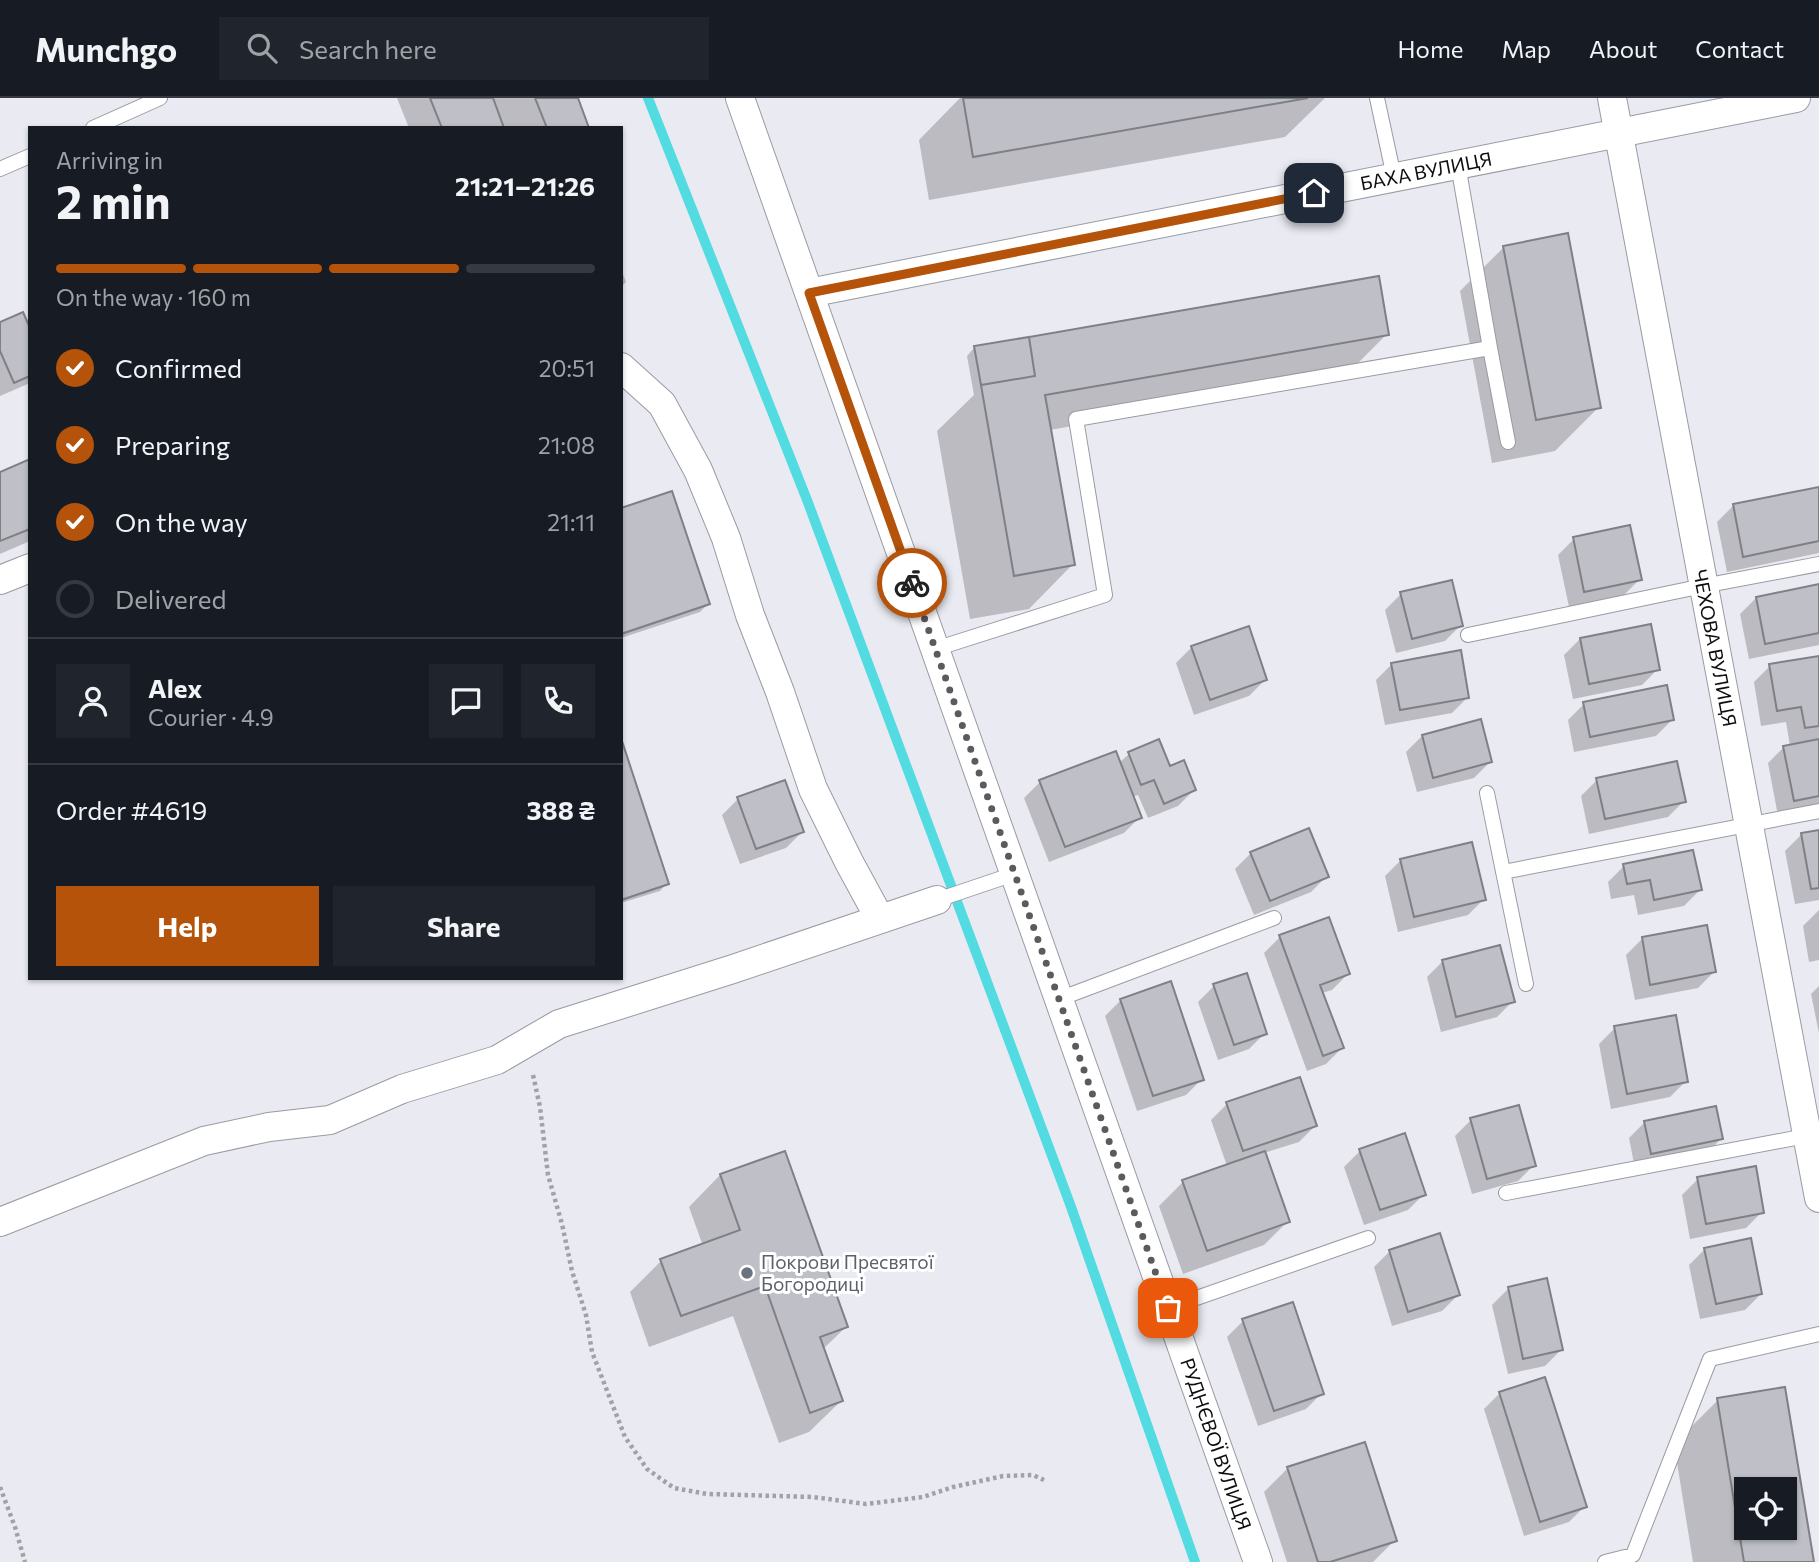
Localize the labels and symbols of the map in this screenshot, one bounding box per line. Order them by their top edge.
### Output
street label: БАХА ВУЛИЦЯ [1358,146,1494,195]
pin [1284,163,1344,223]
courier [877,548,947,618]
street label: ЧЕХОВА ВУЛИЦЯ [1689,567,1742,729]
place label: Покрови Пресвятої Богородиці [761,1250,935,1295]
marker: Покрови Пресвятої Богородиці [739,1265,755,1281]
pin [1138,1278,1198,1338]
street label: РУДНЄВОЇ ВУЛИЦЯ [1176,1355,1257,1533]

